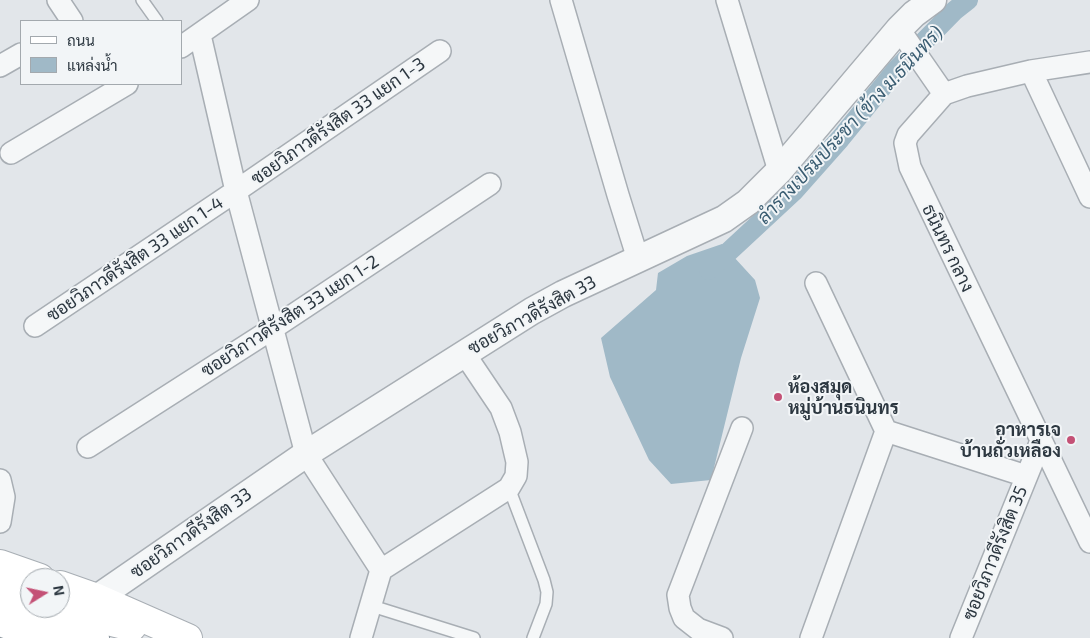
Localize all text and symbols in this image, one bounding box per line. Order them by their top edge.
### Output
legend [20,20,182,85]
water label: ลำรางเปรมประชา (ข้าง ม.ธนินทร) [752,21,948,229]
text: ถนน [67,31,95,49]
street label: ซอยวิภาวดีรังสิต 33 แยก 1-3 [247,53,429,189]
text: แหล่งน้ำ [67,56,118,74]
street label: ซอยวิภาวดีรังสิต 33 แยก 1-4 [43,192,227,326]
street label: ธนินทร กลาง [917,201,979,295]
street label: ซอยวิภาวดีรังสิต 33 แยก 1-2 [197,250,383,382]
street label: ซอยวิภาวดีรังสิต 33 [464,271,600,359]
place label: ห้องสมุด หมู่บ้านธนินทร [788,376,899,418]
marker: ห้องสมุด หมู่บ้านธนินทร [772,391,784,403]
place label: อาหารเจ บ้านถั่วเหลือง [960,419,1061,462]
marker: อาหารเจ บ้านถั่วเหลือง [1065,434,1077,446]
street label: ซอยวิภาวดีรังสิต 33 [126,483,256,583]
street label: ซอยวิภาวดีรังสิต 35 [958,483,1032,623]
north arrow [20,568,70,618]
text: N [50,584,69,597]

